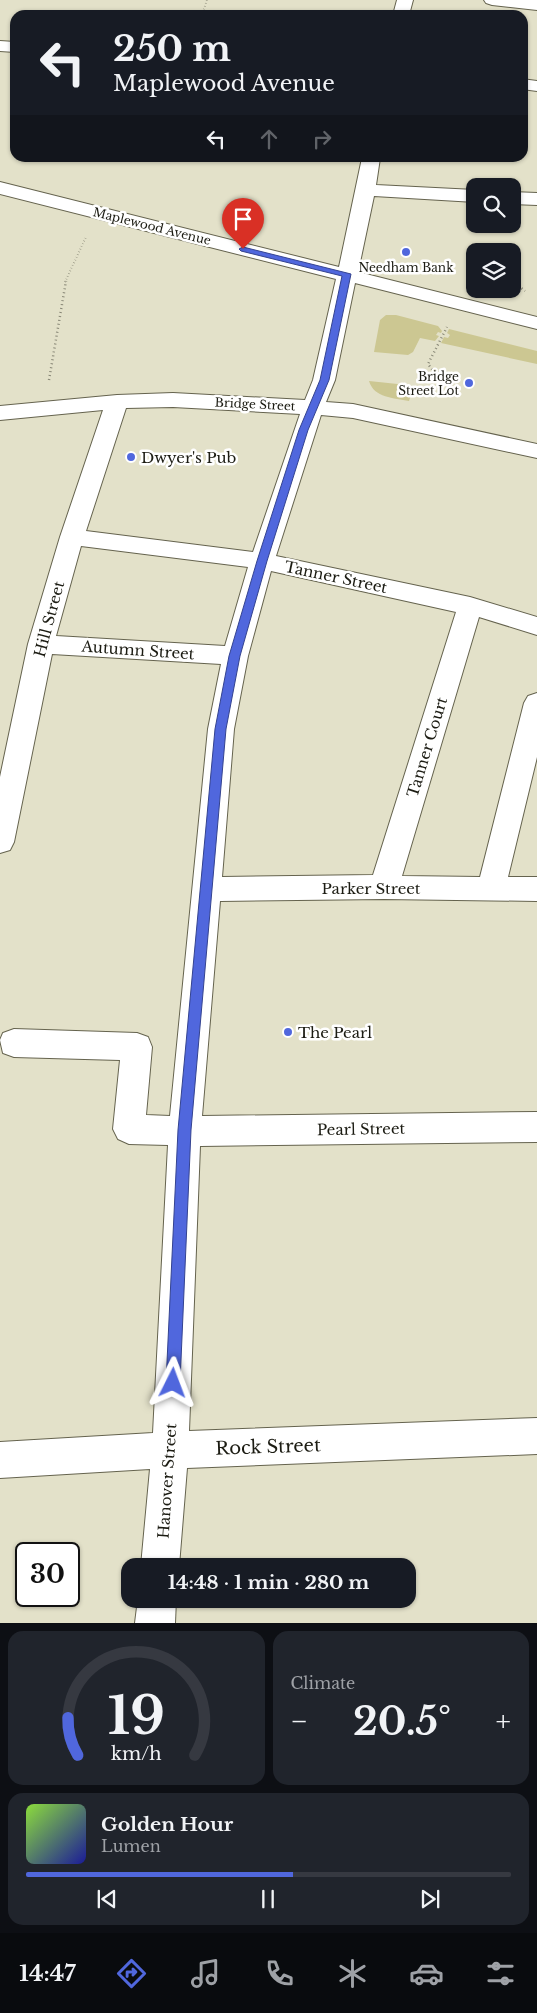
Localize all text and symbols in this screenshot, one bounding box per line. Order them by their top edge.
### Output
text: 250 m [113,27,231,70]
icon: left [30,30,95,95]
text: Maplewood Avenue [113,70,335,97]
icon: left [202,125,230,153]
icon: ahead [255,125,283,153]
icon: right [308,125,336,153]
map controls [466,178,521,298]
button: search [466,178,521,233]
pin [222,198,264,249]
street label: Maplewood Avenue [91,204,213,248]
icon: arrive [229,205,257,233]
button: layers [466,243,521,298]
marker: Needham Bank [400,246,412,258]
place label: Needham Bank [358,260,454,275]
place label: Bridge Street Lot [398,369,459,398]
marker: Bridge Street Lot [463,377,475,389]
street label: Bridge Street [214,394,296,414]
place label: Dwyer's Pub [141,448,237,467]
marker: Dwyer's Pub [125,451,137,463]
street label: Tanner Street [283,557,389,597]
street label: Hill Street [30,578,68,659]
street label: Autumn Street [80,637,195,663]
street label: Tanner Court [403,694,451,799]
street label: Parker Street [321,879,421,898]
place label: The Pearl [298,1023,372,1042]
marker: The Pearl [282,1026,294,1038]
street label: Pearl Street [317,1119,406,1139]
position arrow [146,1356,198,1408]
street label: Hanover Street [153,1422,181,1539]
street label: Rock Street [215,1434,321,1460]
speed limit sign: 30 [15,1542,80,1607]
text: 14:48 · 1 min · 280 m [168,1571,369,1594]
text: Climate [291,1673,355,1693]
text: 19 [107,1684,165,1748]
text: 20.5° [353,1698,451,1745]
text: − [291,1704,308,1739]
text: + [496,1704,511,1739]
text: km/h [111,1743,162,1765]
text: Golden Hour [101,1813,233,1836]
text: Lumen [101,1836,161,1856]
icon: previous [93,1885,121,1913]
icon: pause [254,1885,282,1913]
icon: next [416,1885,444,1913]
icon: directions [114,1956,149,1991]
icon: music [188,1956,223,1991]
icon: phone [262,1956,297,1991]
icon: climate [335,1956,370,1991]
icon: car [409,1956,444,1991]
icon: filters [483,1956,518,1991]
text: 14:47 [19,1960,76,1987]

